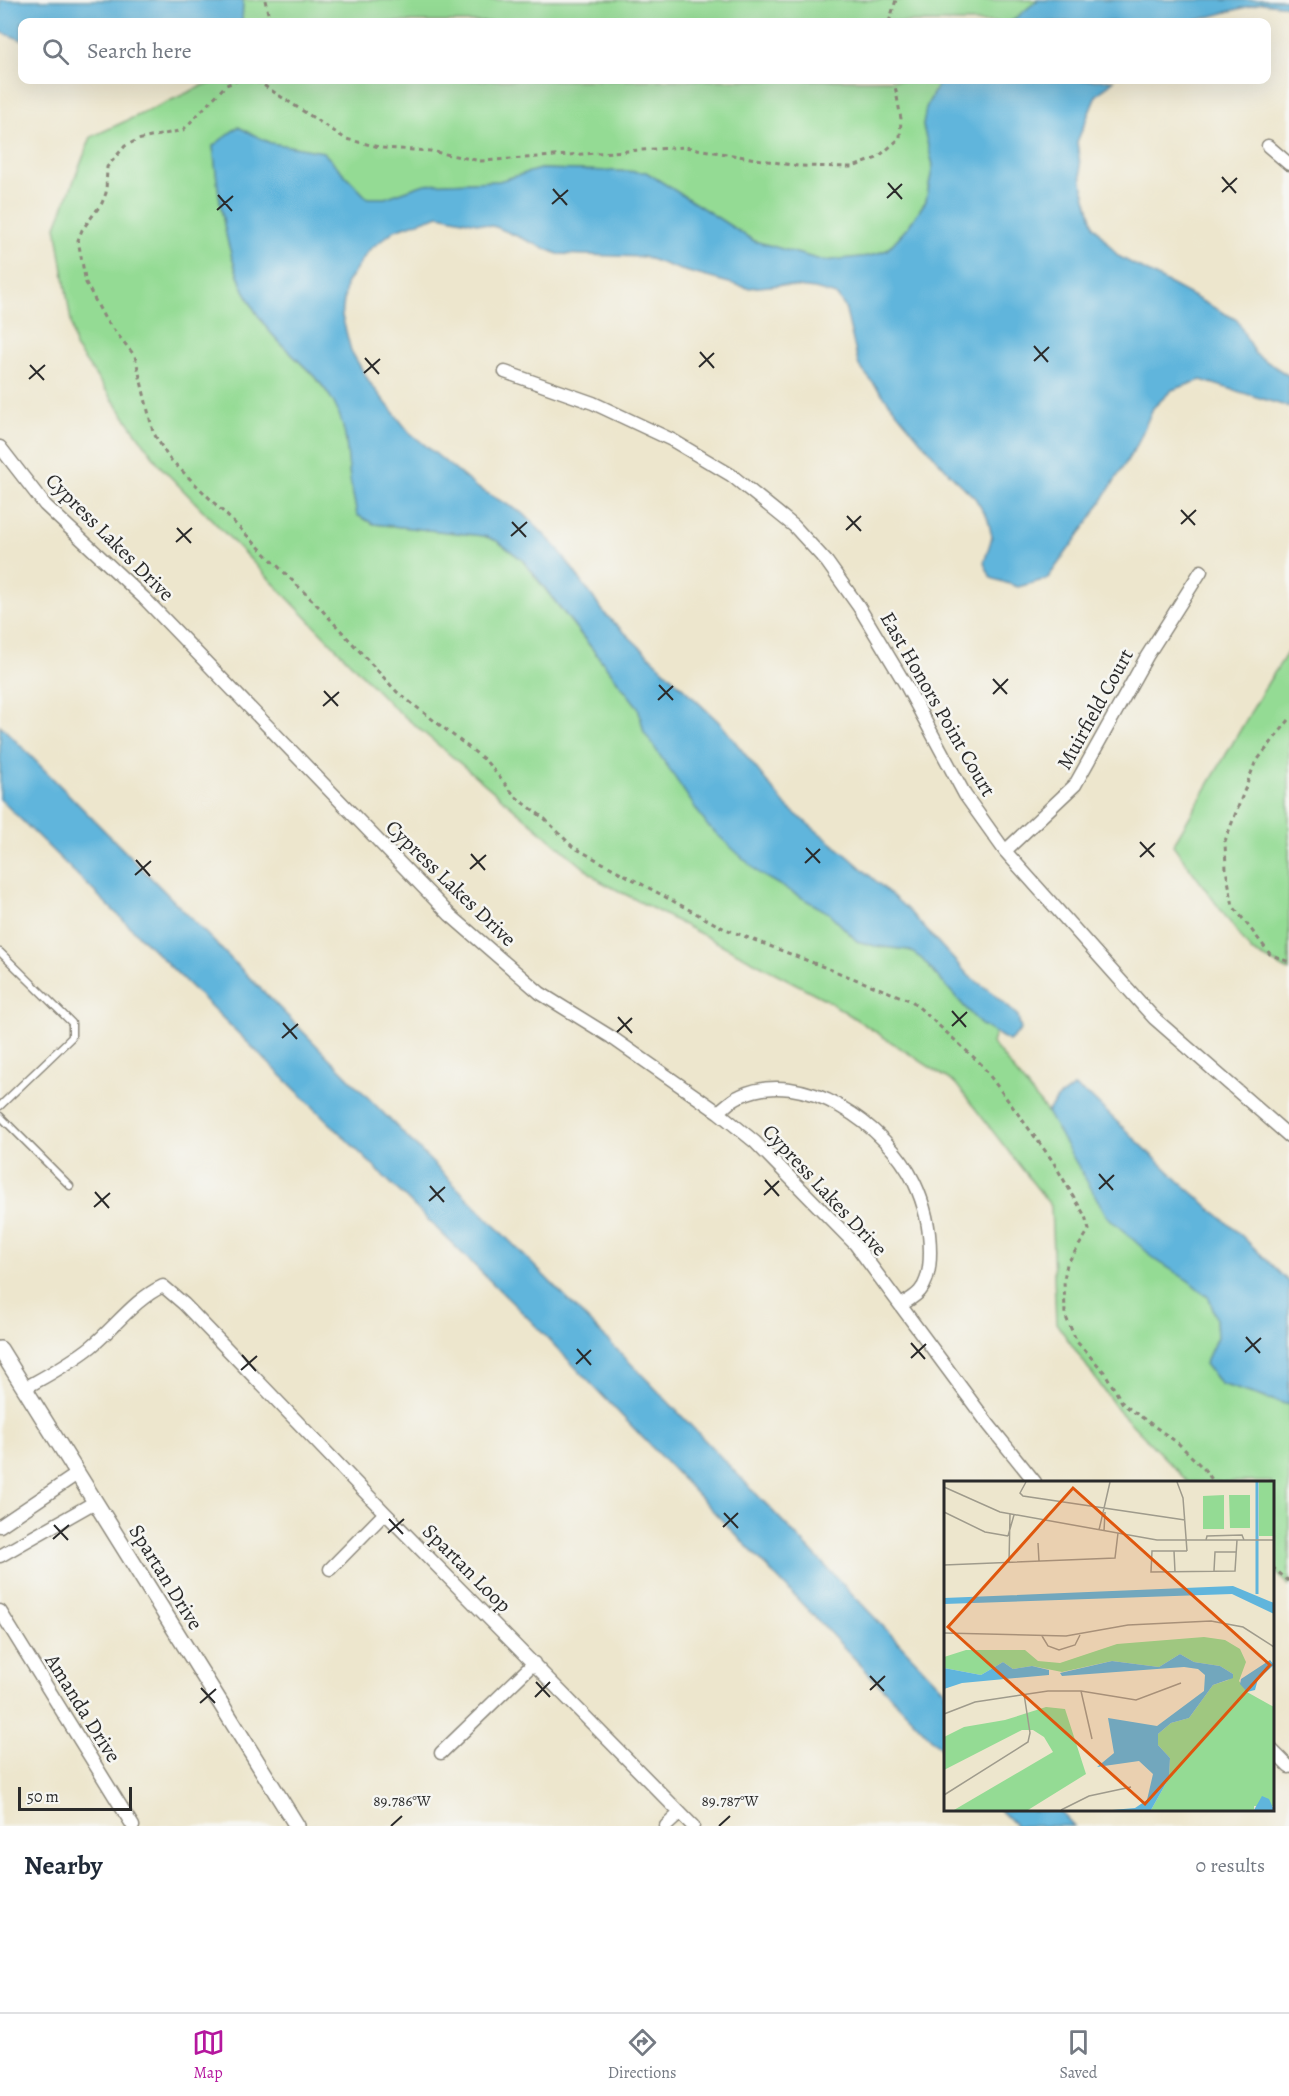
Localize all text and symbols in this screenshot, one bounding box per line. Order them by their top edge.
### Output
search box [18,18,1271,84]
icon: search [39,35,72,68]
text: Search here [87,36,192,66]
street label: Cypress Lakes Drive [40,467,180,607]
street label: East Honors Point Court [874,607,1002,802]
street label: Muirfield Court [1050,643,1140,775]
street label: Cypress Lakes Drive [380,813,522,953]
street label: Cypress Lakes Drive [756,1118,894,1262]
inset map [944,1481,1274,1811]
street label: Spartan Loop [416,1517,518,1619]
street label: Spartan Drive [122,1519,210,1635]
street label: Amanda Drive [38,1648,127,1768]
scale bar [18,1784,132,1812]
text: 50 m [27,1786,59,1808]
text: 89.786°W [373,1791,431,1811]
text: 89.787°W [701,1791,759,1811]
text: Nearby [24,1848,103,1883]
text: 0 results [1196,1852,1265,1879]
tab: Map [192,2026,225,2084]
tab: Directions [608,2026,676,2084]
tab: Saved [1059,2026,1097,2084]

